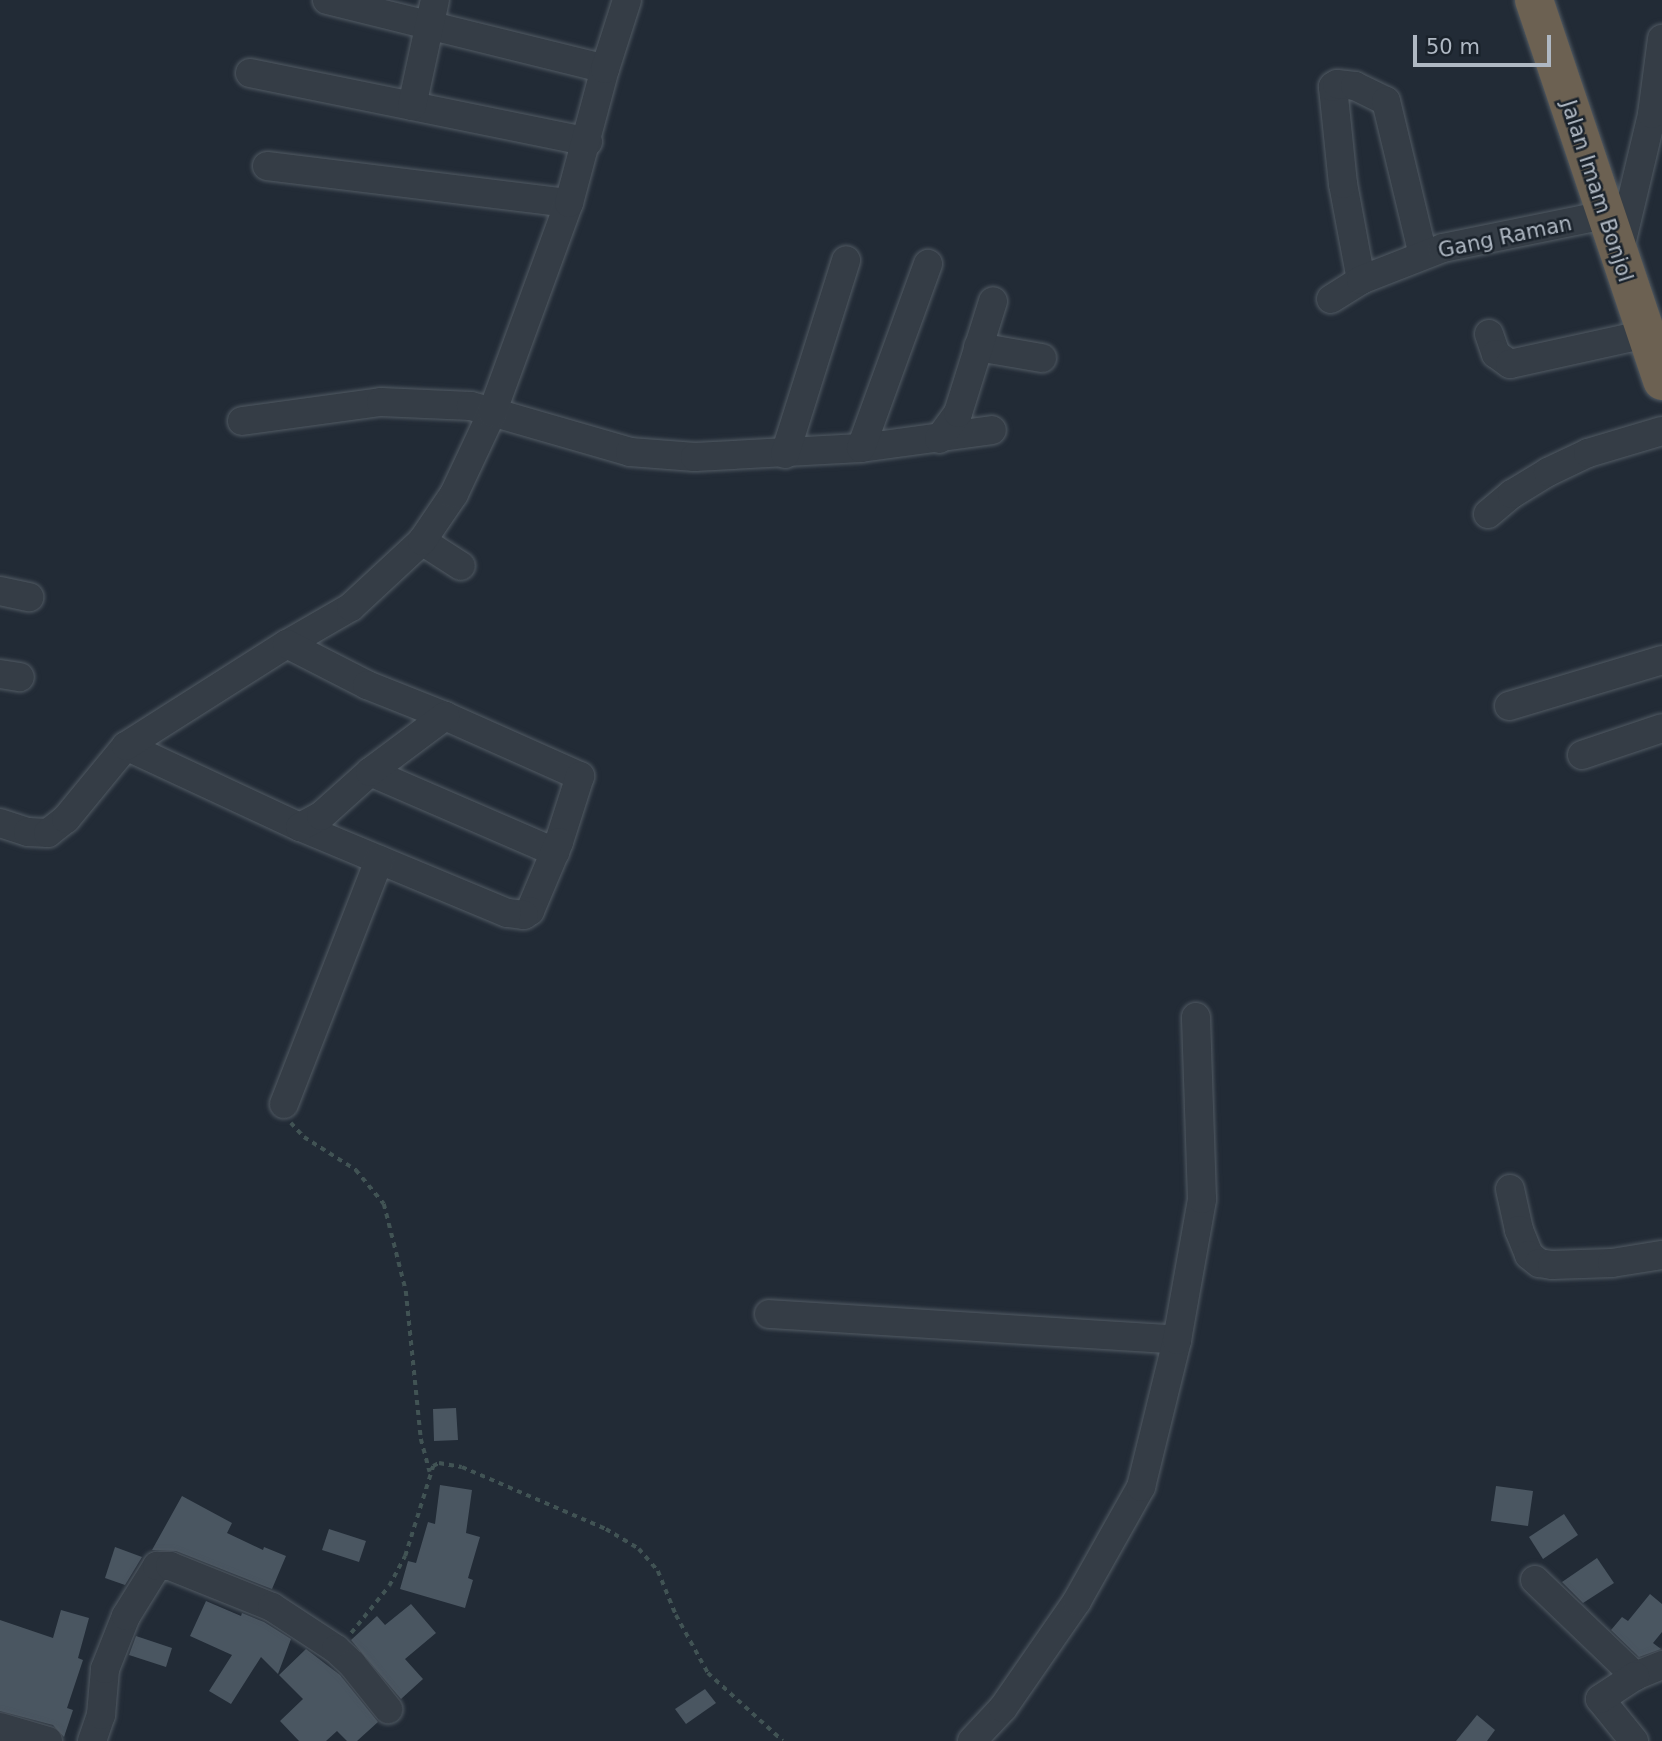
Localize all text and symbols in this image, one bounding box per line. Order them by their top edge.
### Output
scale bar [1417,21,1555,65]
text: 50 m [1426,35,1480,59]
street label: Jalan Imam Bonjol [1556,97,1638,285]
street label: Gang Raman [1436,211,1574,263]

